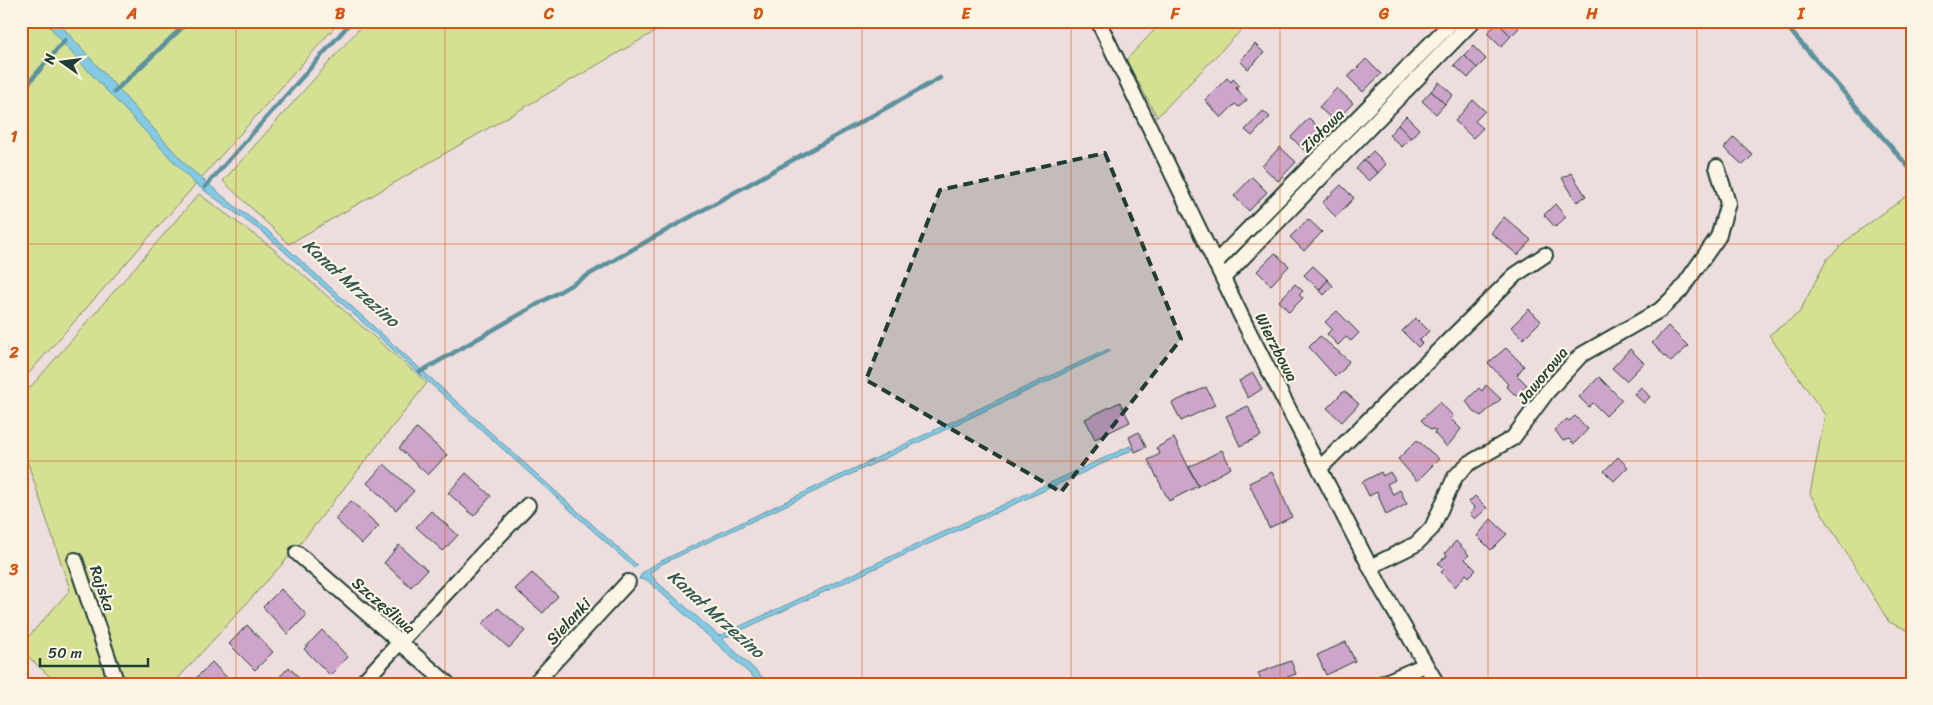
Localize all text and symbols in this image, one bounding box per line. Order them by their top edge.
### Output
text: A [126,0,137,28]
text: B [335,0,346,28]
text: C [543,0,555,28]
text: D [753,0,763,28]
text: E [962,0,972,28]
text: F [1170,0,1181,28]
text: G [1378,0,1390,28]
text: H [1585,0,1598,28]
text: I [1797,0,1806,28]
north arrow [38,38,88,88]
text: N [36,51,63,68]
street label: Ziołowa [1293,101,1352,160]
text: 1 [11,122,18,151]
water label: Kanał Mrzezino [295,230,408,337]
street label: Wierzbowa [1247,307,1306,387]
text: 2 [8,338,19,367]
street label: Jaworowa [1509,340,1575,412]
text: 3 [9,555,19,584]
street label: Rajska [81,561,124,616]
water label: Kanał Mrzezino [660,561,773,668]
street label: Szczęśliwa [345,569,423,642]
street label: Sielanki [538,590,599,652]
scale bar [40,635,148,667]
text: 50 m [48,640,83,666]

